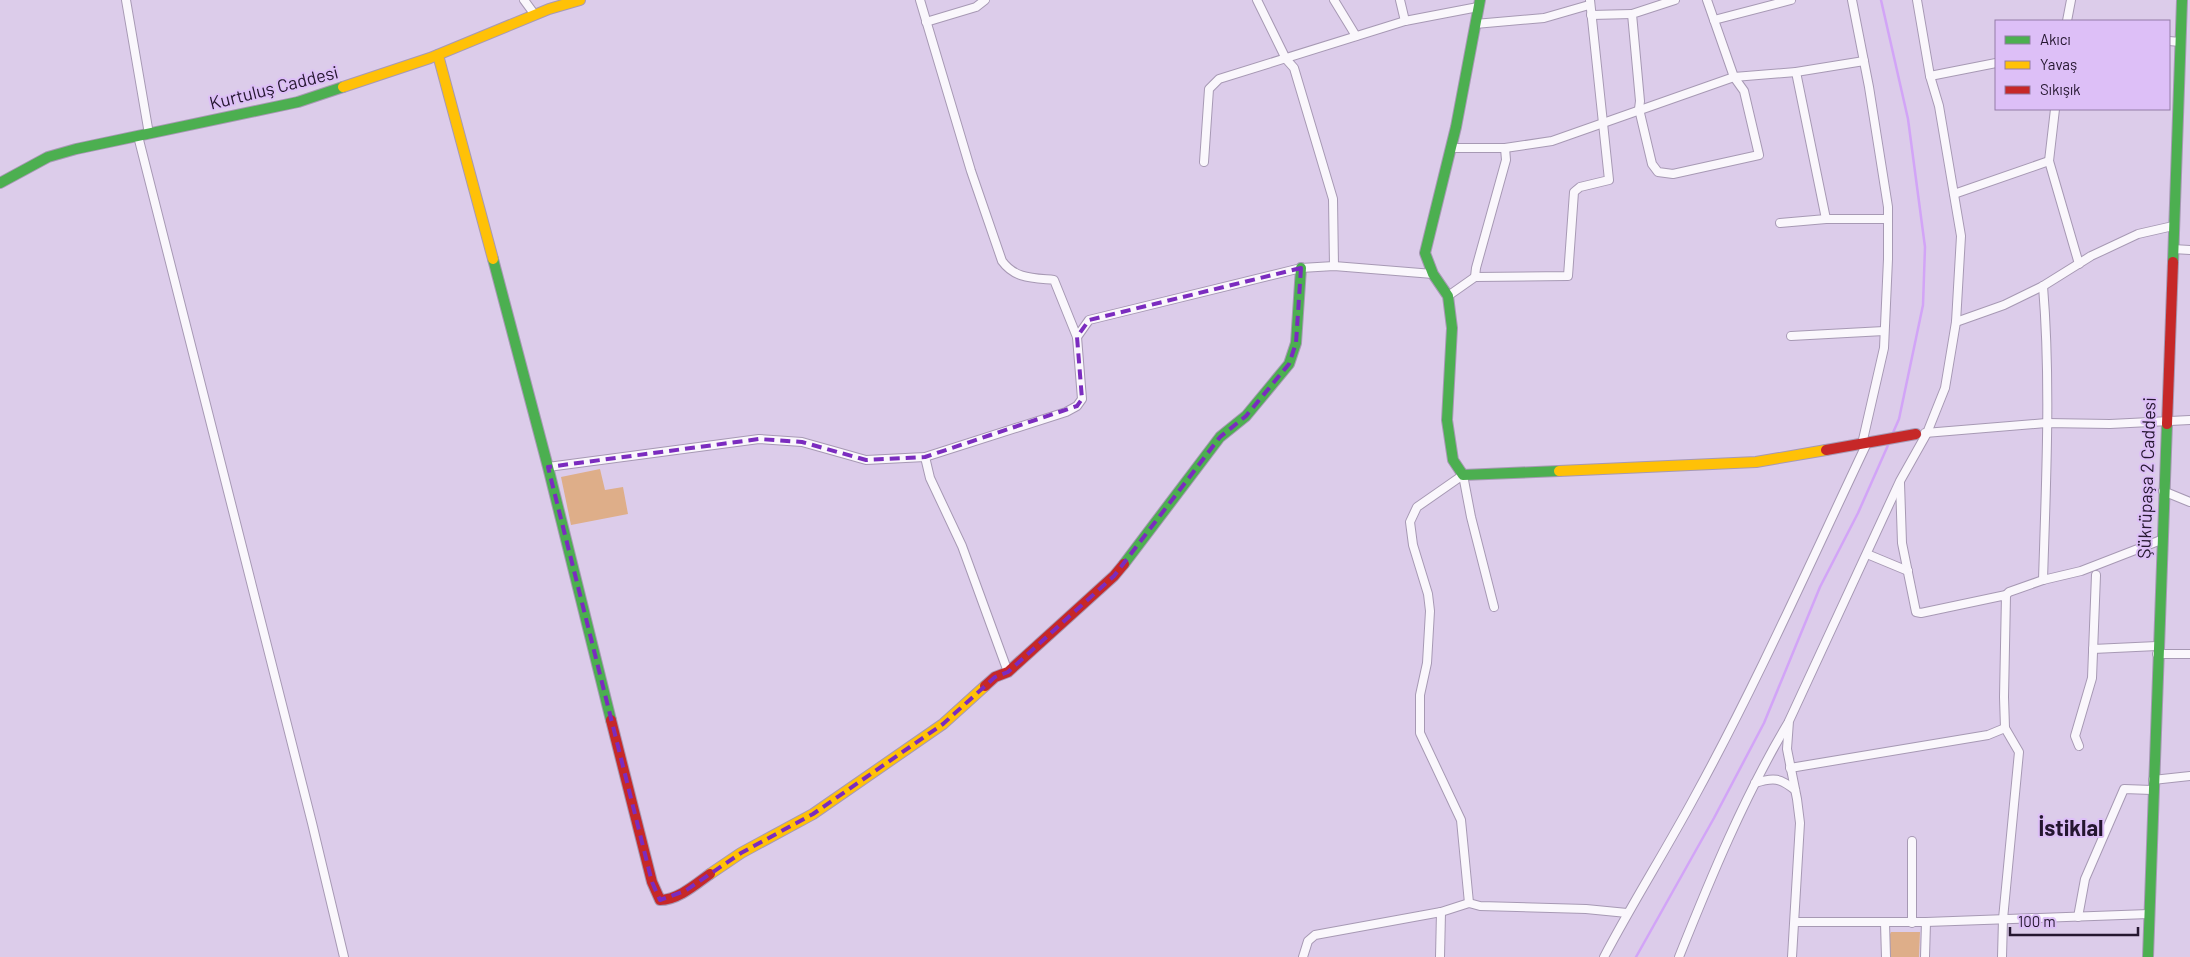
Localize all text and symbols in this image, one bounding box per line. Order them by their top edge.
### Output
legend [1995,20,2170,110]
text: Akıcı [2040,30,2071,48]
text: Yavaş [2040,55,2077,73]
street label: Kurtuluş Caddesi [207,60,341,114]
text: Sıkışık [2040,80,2081,98]
street label: Şükrüpaşa 2 Caddesi [2132,397,2160,559]
district label: İstiklal [2039,814,2103,840]
scale bar [2010,904,2138,936]
text: 100 m [2018,912,2056,930]

